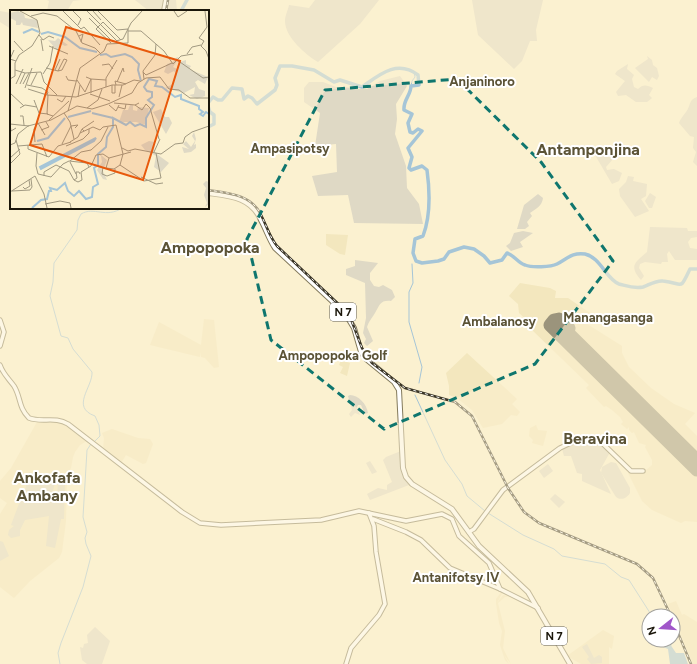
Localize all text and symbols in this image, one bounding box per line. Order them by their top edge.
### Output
inset map [10,10,209,209]
district label: Anjaninoro [449,74,515,89]
district label: Antamponjina [536,140,640,159]
district label: Ampasipotsy [251,141,330,156]
district label: Ampopopoka [161,238,259,257]
road number: N 7 [330,303,356,321]
district label: Manangasanga [563,310,653,325]
district label: Ambalanosy [462,314,536,329]
district label: Ampopopoka Golf [279,348,388,363]
district label: Beravina [563,429,627,448]
district label: Ankofafa Ambany [13,468,81,505]
district label: Antanifotsy IV [412,570,500,585]
north arrow [641,608,681,648]
text: N [644,625,659,637]
road number: N 7 [541,627,567,645]

